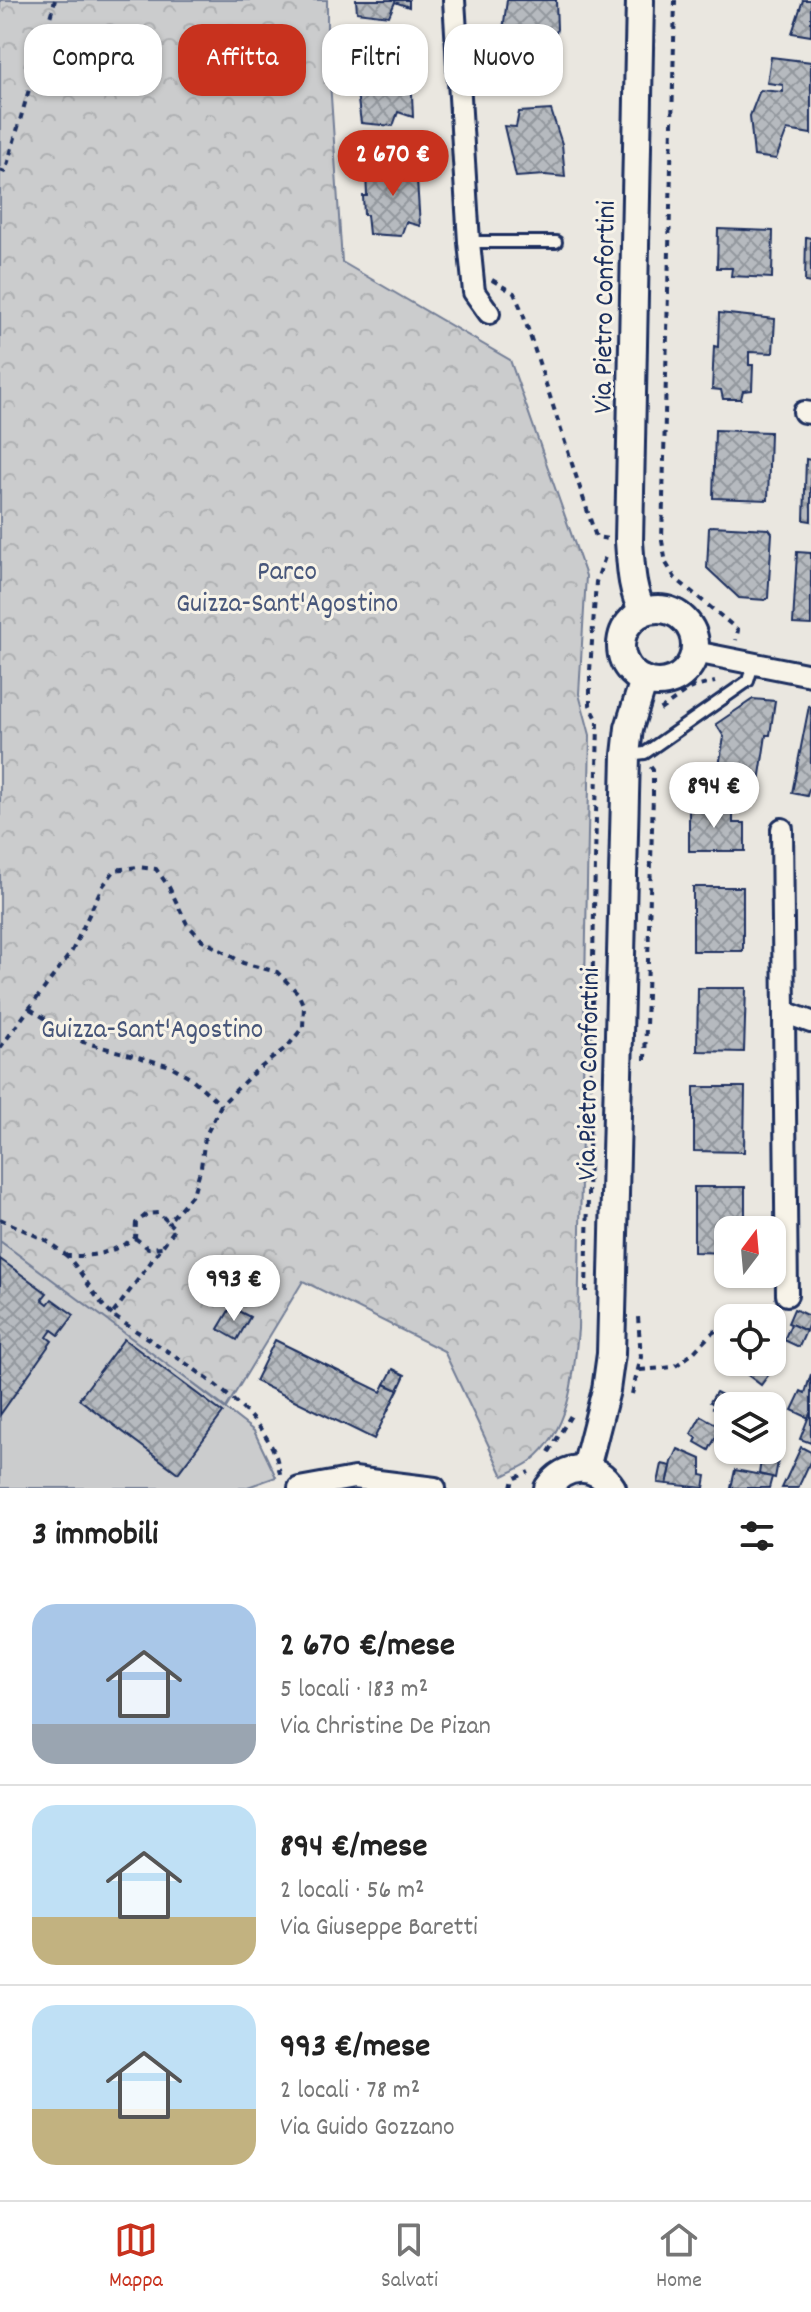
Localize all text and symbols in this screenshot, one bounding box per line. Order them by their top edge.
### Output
chip: Compra [24,24,162,96]
chip: Affitta [178,24,306,96]
chip: Filtri [322,24,428,96]
chip: Nuovo [444,24,563,96]
pin: 2 670 € [319,130,467,198]
text: 2 670 € [356,137,430,174]
street label: Via Pietro Confortini [585,200,629,414]
park label: Parco Guizza-Sant'Agostino [176,554,398,626]
pin: 894 € [658,762,770,830]
text: 894 € [687,769,741,806]
street label: Via Pietro Confortini [569,967,613,1181]
park label: Guizza-Sant'Agostino [41,1012,263,1052]
north arrow [714,1216,786,1288]
map controls [714,1216,786,1464]
pin: 993 € [178,1255,290,1323]
text: 993 € [206,1262,262,1299]
button: locate [714,1304,786,1376]
button: layers [714,1392,786,1464]
text: 3 immobili [32,1512,158,1561]
icon: filters [735,1514,779,1558]
text: 2 670 €/mese [280,1623,455,1672]
icon: home [96,1636,192,1732]
text: 5 locali · 183 m² [280,1672,428,1709]
text: Via Christine De Pizan [280,1709,491,1746]
text: 894 €/mese [280,1824,427,1873]
icon: home [96,1837,192,1933]
text: 2 locali · 56 m² [280,1873,425,1910]
text: Via Giuseppe Baretti [280,1910,478,1947]
text: 993 €/mese [280,2024,430,2073]
icon: home [96,2037,192,2133]
text: 2 locali · 78 m² [280,2073,420,2110]
text: Via Guido Gozzano [280,2110,454,2147]
tab: Mappa [109,2218,163,2297]
tab: Salvati [381,2218,438,2297]
tab: Home [656,2218,702,2297]

